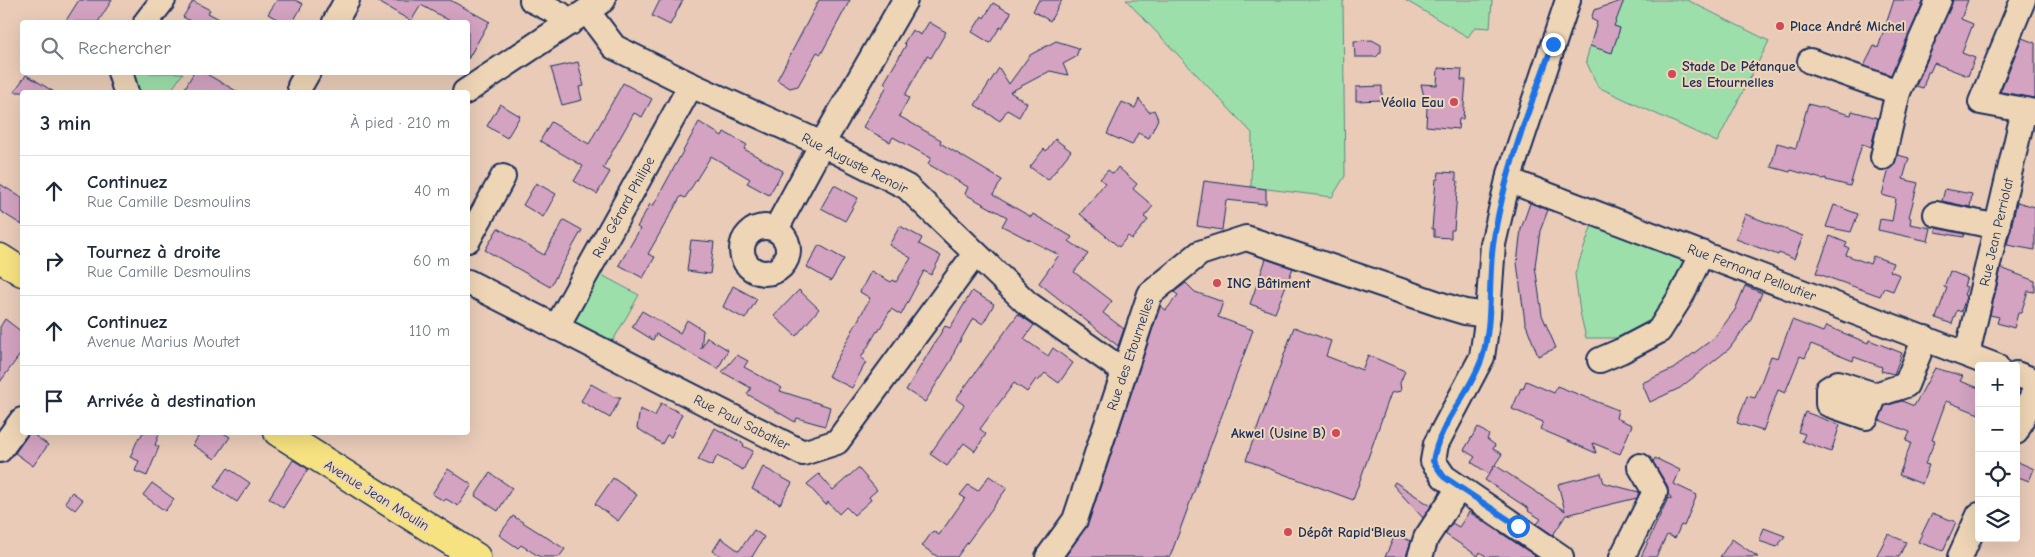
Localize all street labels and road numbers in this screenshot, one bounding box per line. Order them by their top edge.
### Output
street label: Rue Auguste Renoir [799,129,911,198]
street label: Rue Gérard Philipe [589,154,658,261]
street label: Rue Jean Perriolat [1976,175,2017,288]
street label: Rue Fernand Pelloutier [1685,240,1819,305]
street label: Rue des Etournelles [1103,295,1158,413]
street label: Rue Paul Sabatier [691,391,793,454]
street label: Avenue Jean Moulin [321,456,432,535]

